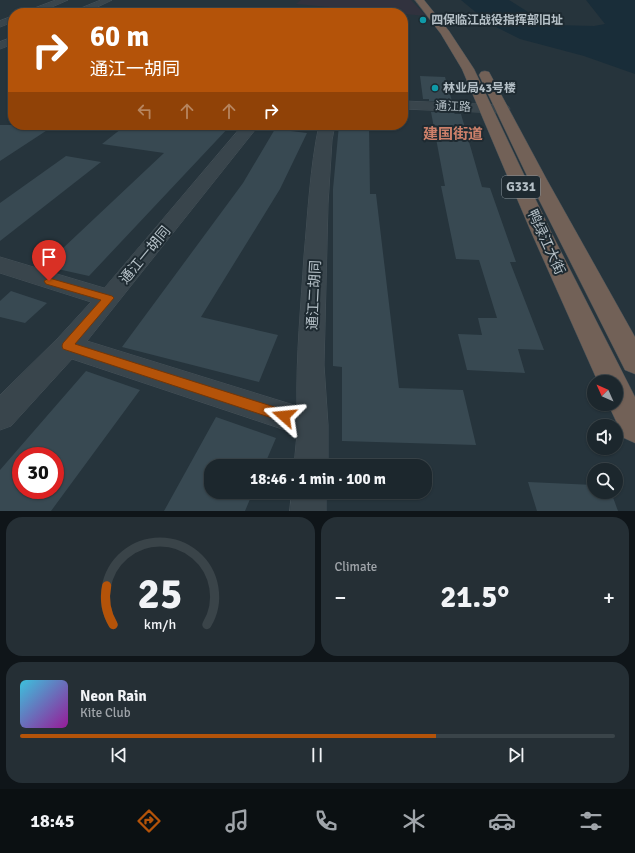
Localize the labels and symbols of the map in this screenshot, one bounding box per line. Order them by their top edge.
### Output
place label: 四保临江战役指挥部旧址 [431,13,563,28]
marker: 四保临江战役指挥部旧址 [418,15,428,25]
place label: 林业局43号楼 [443,81,516,96]
marker: 林业局43号楼 [430,83,440,93]
street label: 通江路 [435,99,471,115]
district label: 建国街道 [423,125,483,143]
road number: G331 [502,176,540,198]
street label: 鸭绿江大街 [524,207,568,277]
street label: 通江一胡同 [116,223,174,287]
pin [32,240,66,281]
street label: 通江二胡同 [304,260,324,330]
north arrow [587,375,623,411]
position arrow [263,395,305,437]
speed limit sign: 30 [12,447,64,499]

